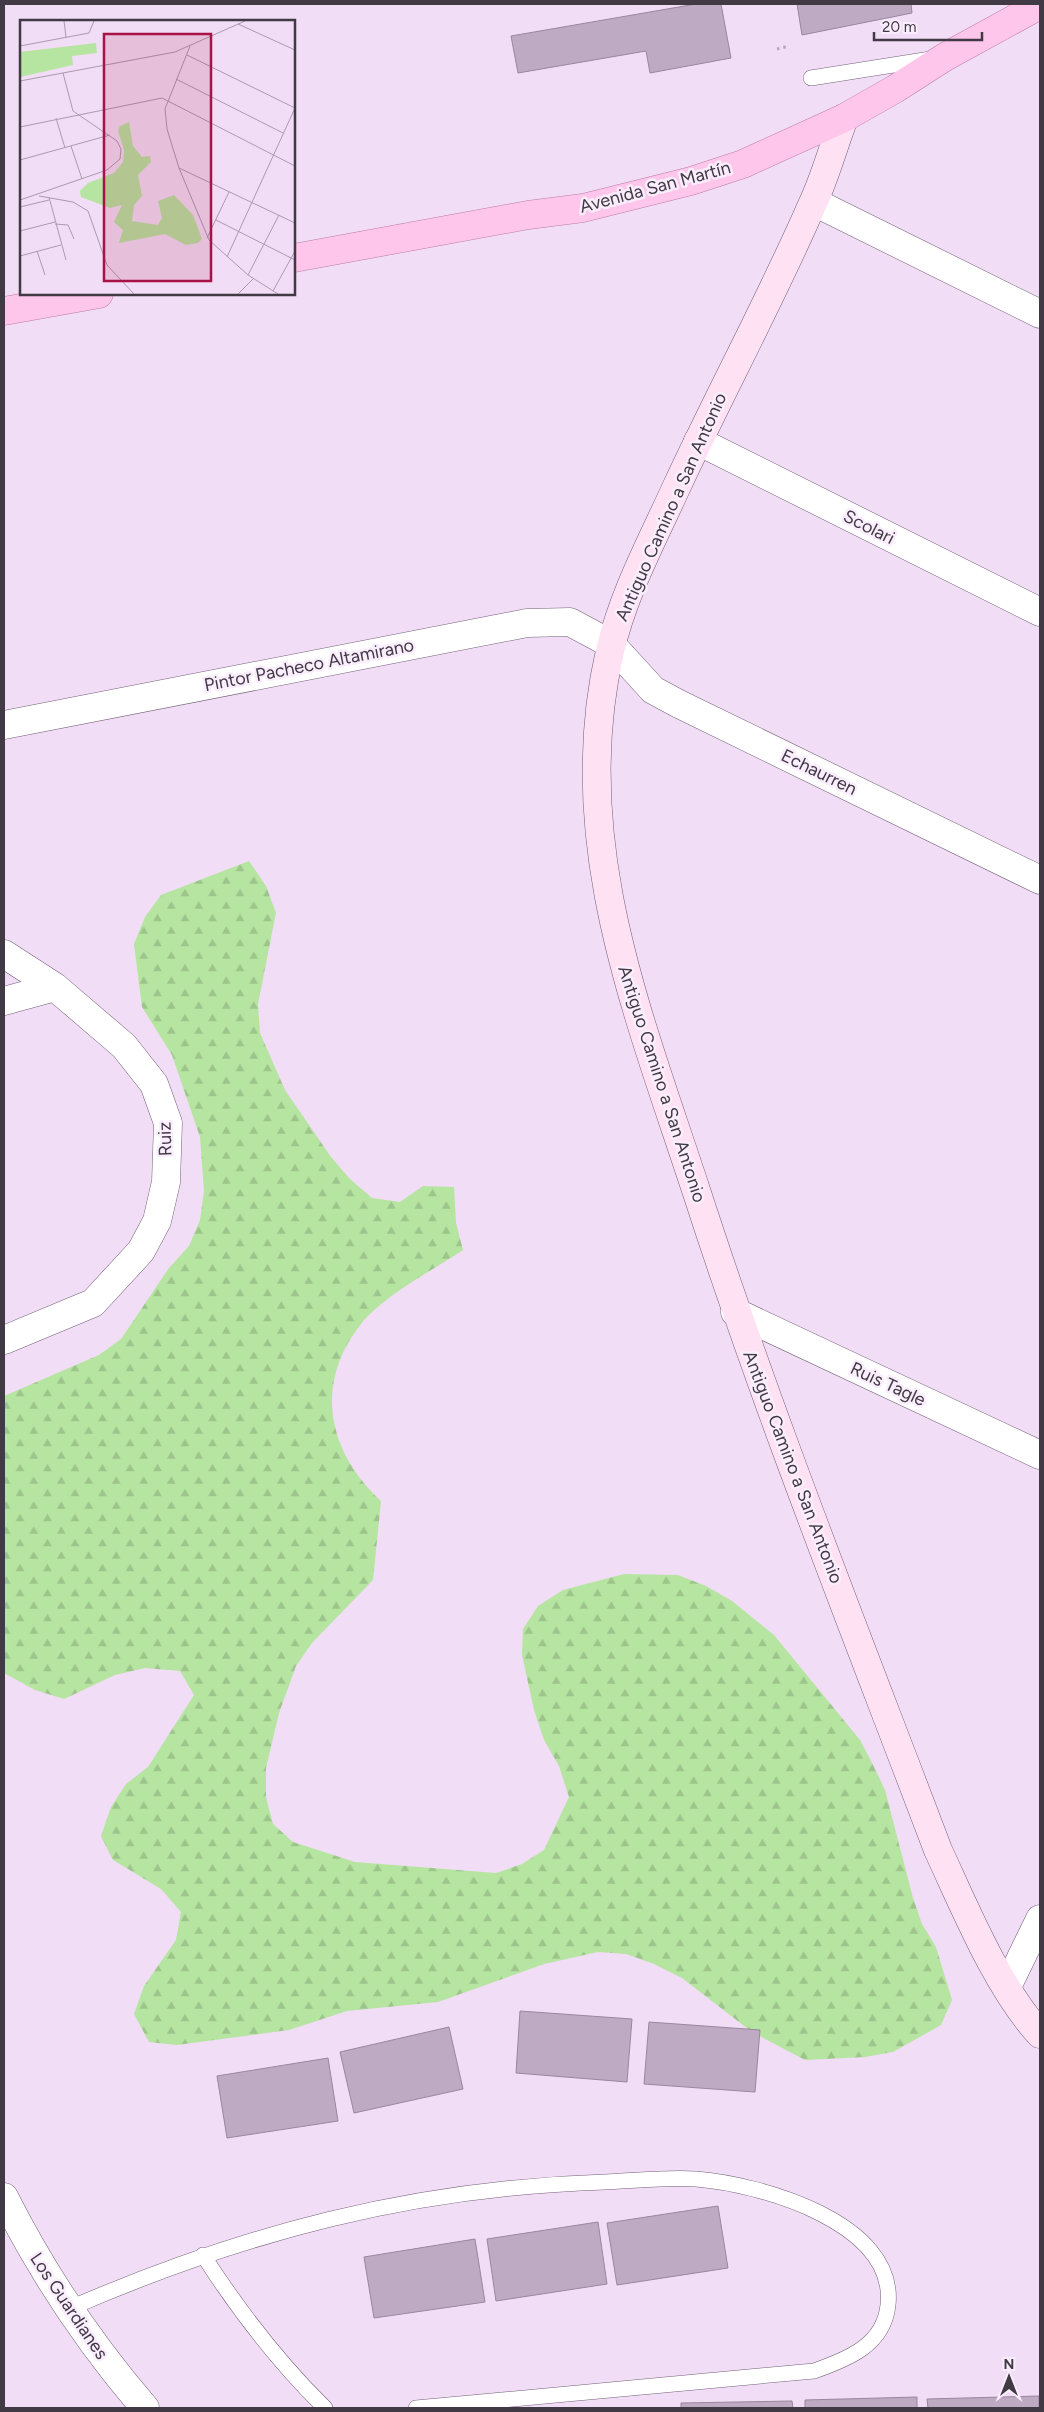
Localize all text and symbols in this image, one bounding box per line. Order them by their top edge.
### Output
scale bar [874,10,982,42]
text: 20 m [882,18,916,36]
inset map [20,20,295,295]
street label: Avenida San Martín [577,156,733,218]
street label: Antiguo Camino a San Antonio [611,389,731,625]
street label: Scolari [840,505,898,549]
street label: Pintor Pacheco Altamirano [202,634,416,696]
street label: Echaurren [777,744,861,800]
street label: Antiguo Camino a San Antonio [613,963,711,1205]
street label: Ruiz [153,1121,177,1157]
street label: Antiguo Camino a San Antonio [738,1347,848,1587]
street label: Ruis Tagle [847,1357,929,1411]
street label: Los Guardianes [25,2249,113,2363]
north arrow [984,2352,1034,2402]
text: N [1004,2356,1014,2373]

